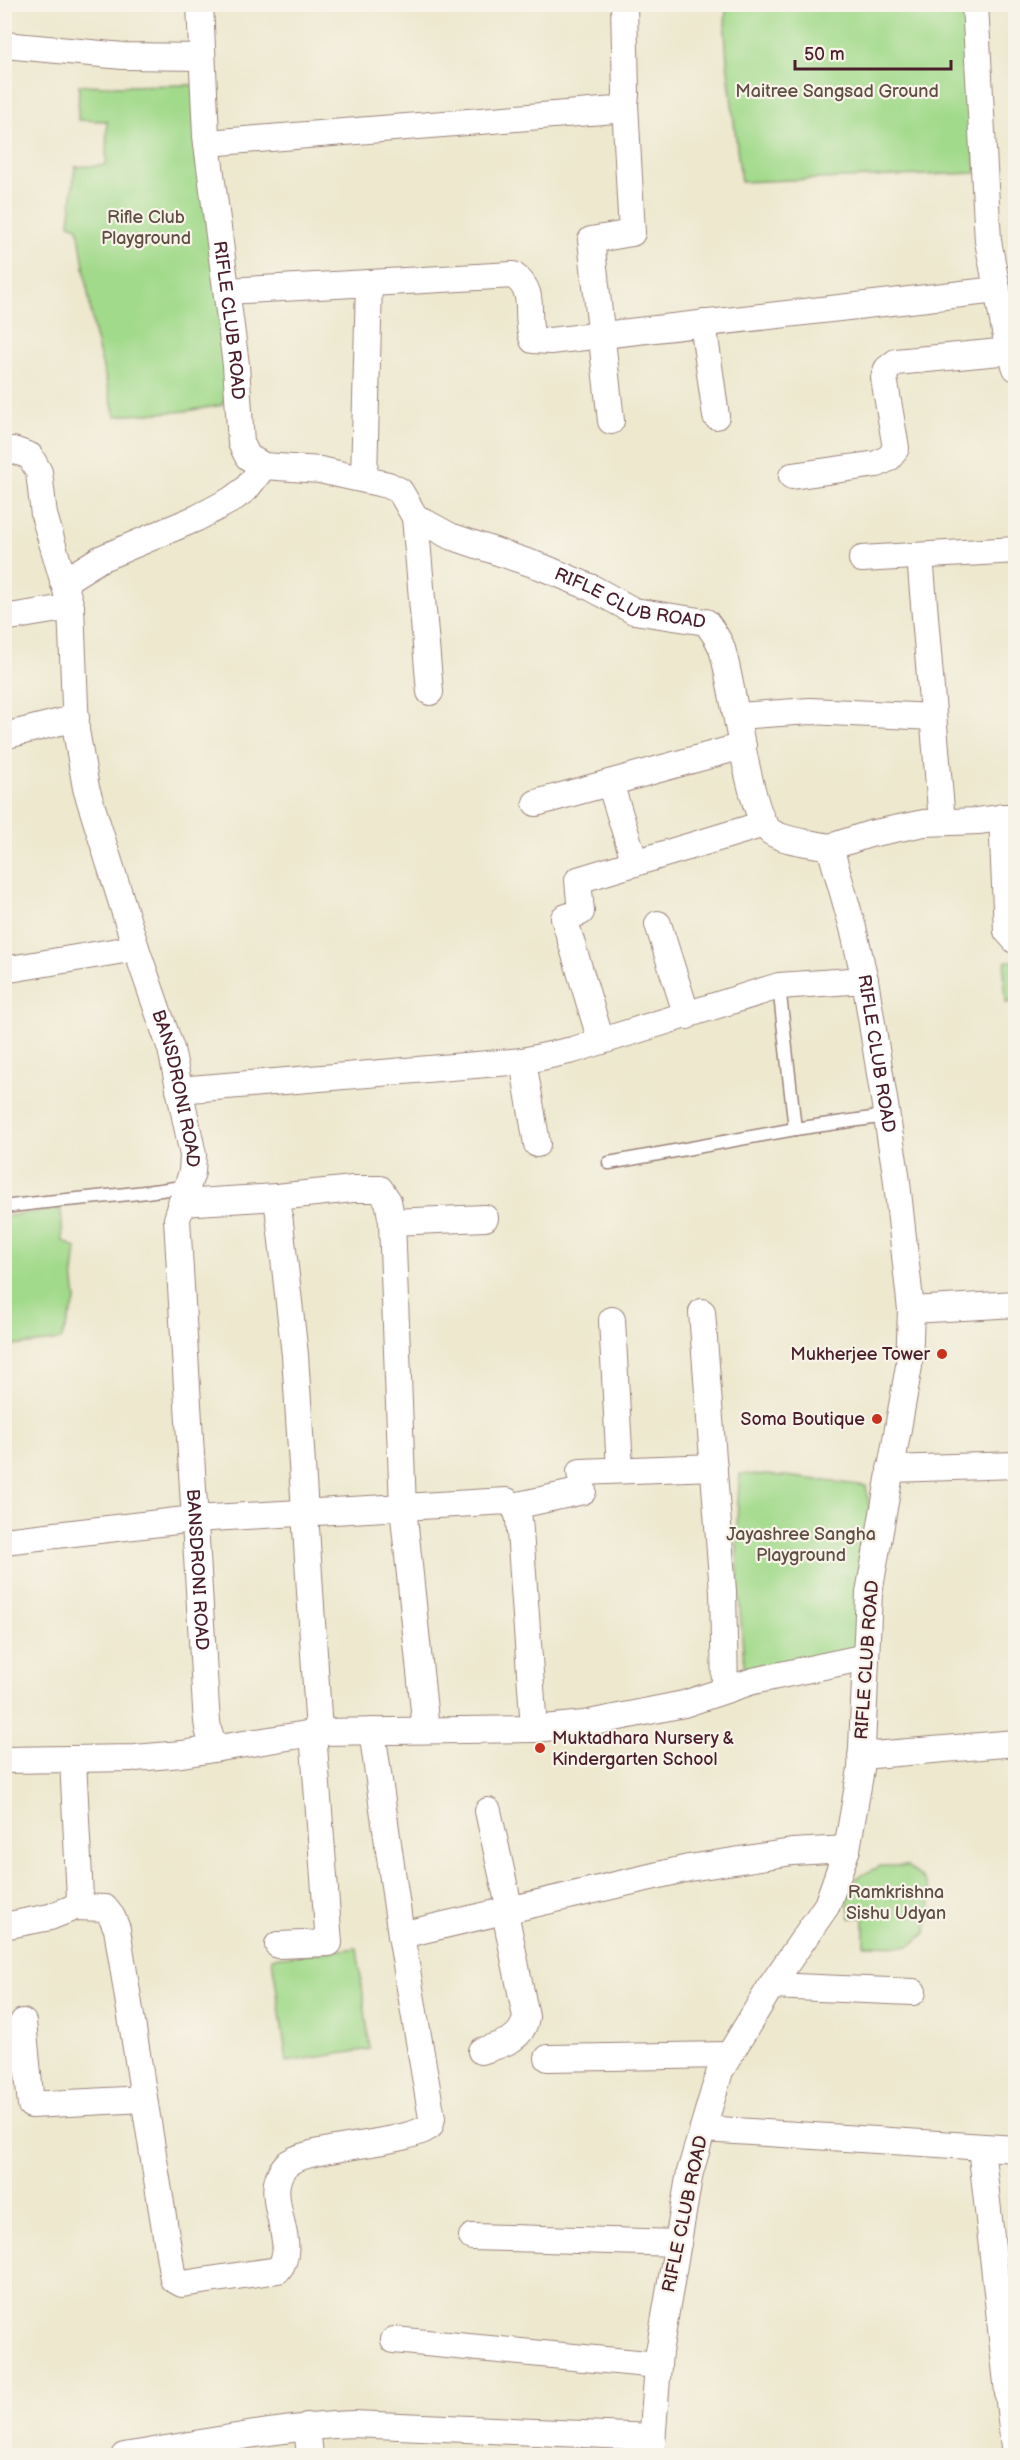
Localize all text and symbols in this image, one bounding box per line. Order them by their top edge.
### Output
scale bar [795,33,951,71]
text: 50 m [804,44,845,65]
park label: Maitree Sangsad Ground [735,81,939,102]
park label: Rifle Club Playground [101,207,191,249]
street label: RIFLE CLUB ROAD [209,240,249,400]
street label: RIFLE CLUB ROAD [551,563,707,632]
street label: RIFLE CLUB ROAD [854,973,900,1134]
street label: BANSDRONI ROAD [148,1007,204,1168]
place label: Mukherjee Tower [790,1344,930,1365]
marker: Mukherjee Tower [935,1347,949,1361]
place label: Soma Boutique [741,1409,865,1430]
marker: Soma Boutique [870,1412,884,1426]
street label: BANSDRONI ROAD [183,1488,213,1651]
park label: Jayashree Sangha Playground [726,1524,876,1566]
street label: RIFLE CLUB ROAD [851,1580,883,1740]
place label: Muktadhara Nursery & Kindergarten School [552,1728,735,1770]
marker: Muktadhara Nursery & Kindergarten School [533,1741,547,1755]
park label: Ramkrishna Sishu Udyan [846,1882,946,1924]
street label: RIFLE CLUB ROAD [658,2134,712,2294]

